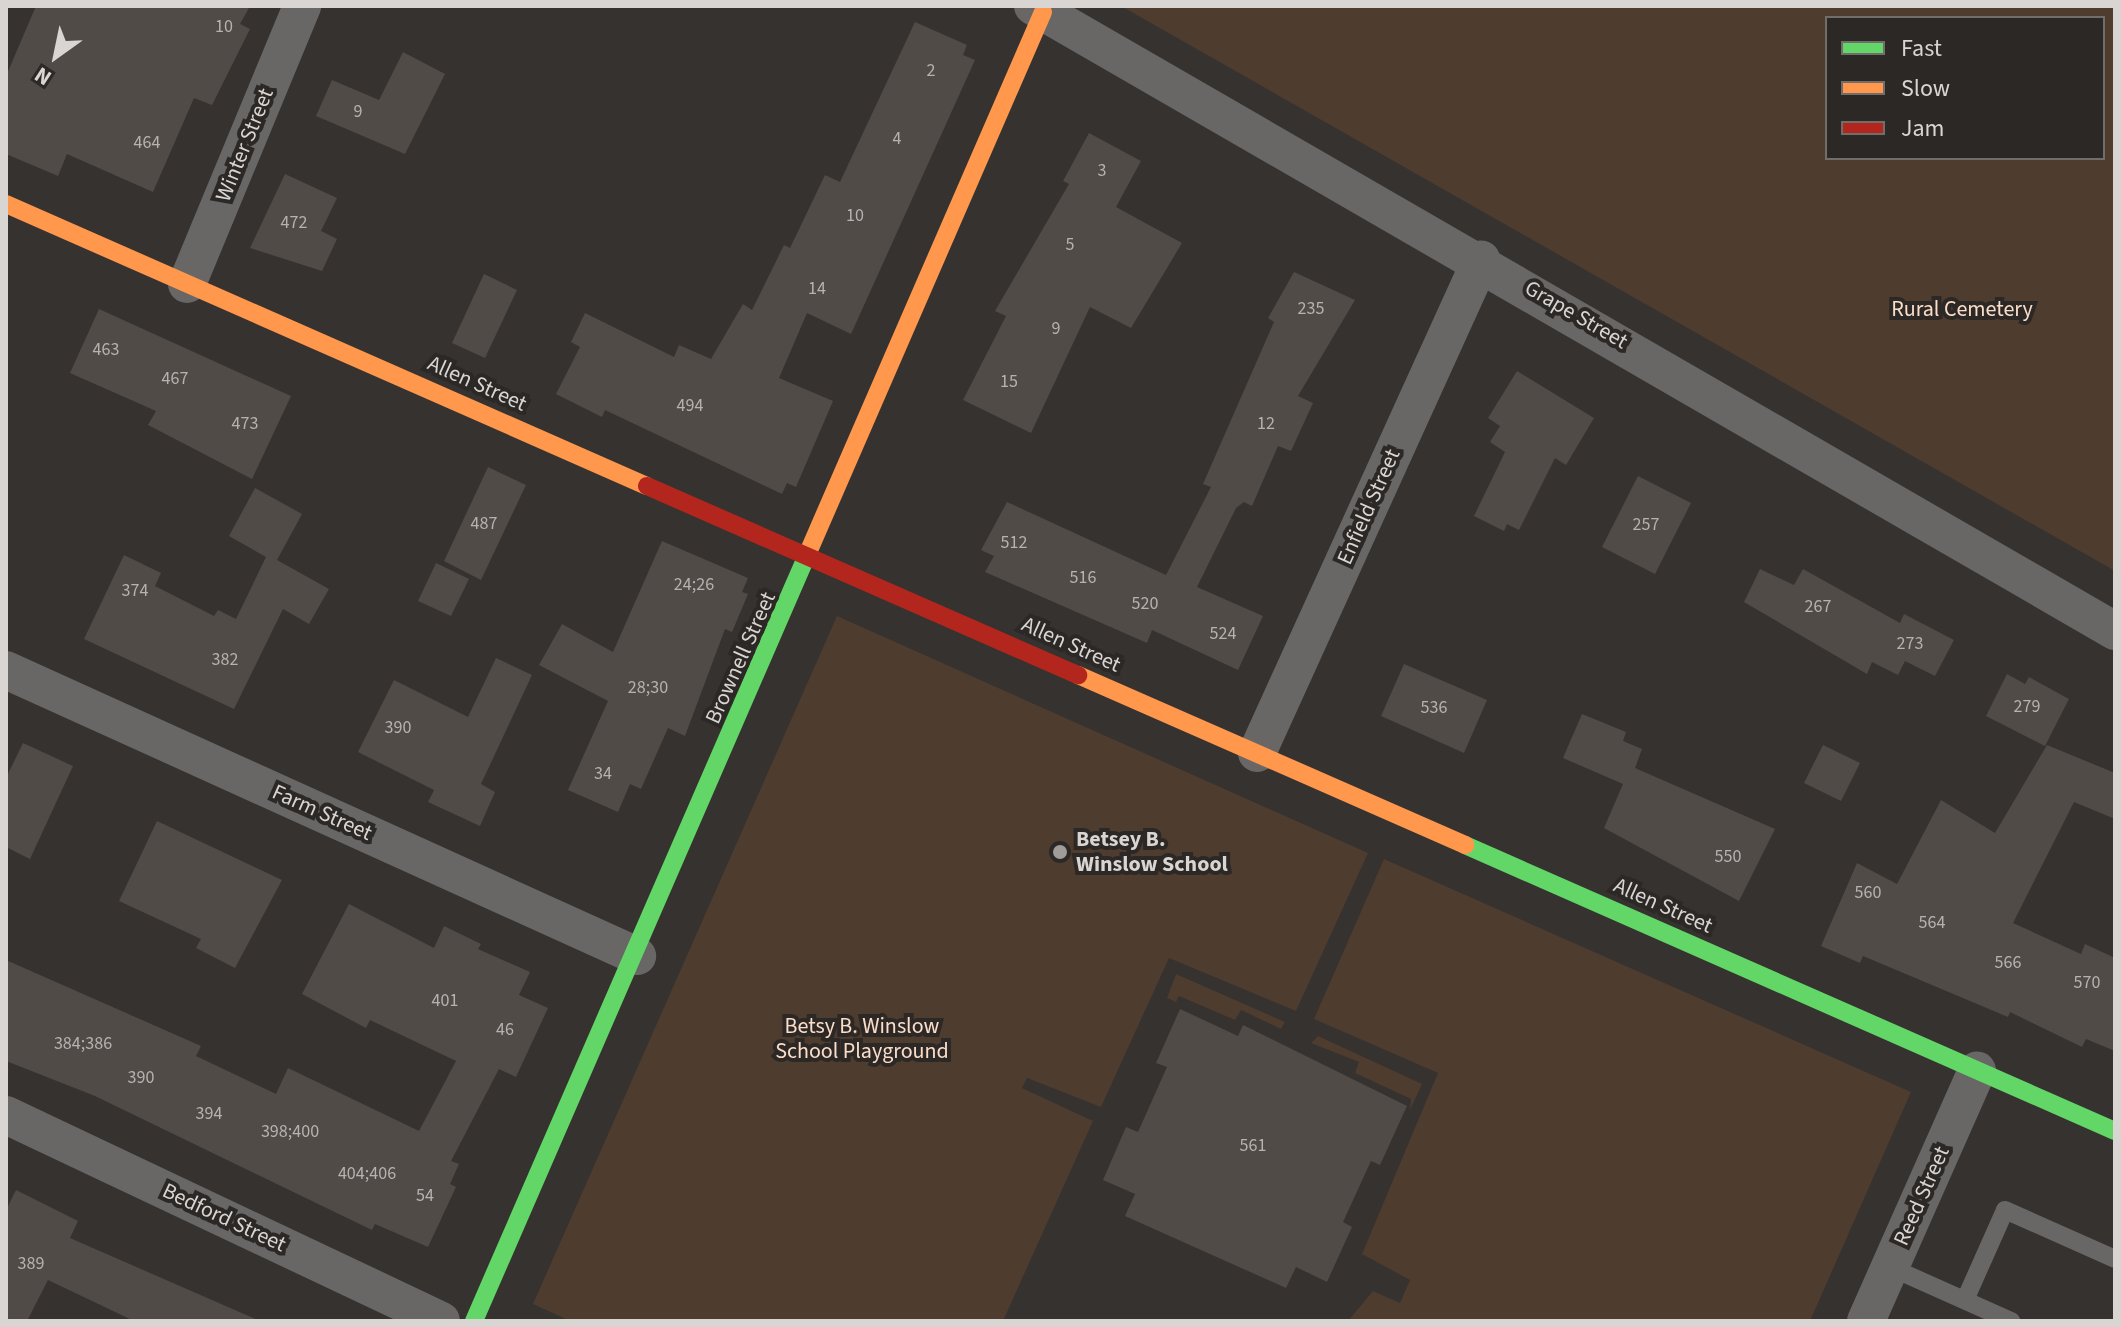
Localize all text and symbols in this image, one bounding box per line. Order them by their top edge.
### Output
north arrow [16,16,96,96]
house number: 10 [215,16,233,38]
legend [1825,16,2105,160]
text: Fast [1901,31,1942,66]
text: N [28,59,58,94]
house number: 2 [927,60,935,82]
text: Slow [1901,71,1950,106]
street label: Winter Street [210,84,280,206]
house number: 9 [354,101,362,123]
text: Jam [1901,111,1945,146]
house number: 4 [893,128,901,150]
house number: 464 [134,132,160,154]
house number: 3 [1098,160,1106,182]
house number: 10 [846,205,864,227]
house number: 472 [281,212,307,234]
house number: 5 [1066,234,1074,256]
street label: Grape Street [1520,275,1632,355]
house number: 14 [808,278,826,300]
park label: Rural Cemetery [1891,297,2033,323]
house number: 235 [1298,298,1324,320]
house number: 9 [1052,318,1060,340]
house number: 463 [93,339,119,361]
street label: Allen Street [423,350,531,418]
house number: 467 [162,368,188,390]
house number: 15 [1000,371,1018,393]
house number: 494 [677,395,703,417]
house number: 473 [232,413,258,435]
house number: 12 [1257,413,1275,435]
street label: Enfield Street [1332,445,1406,569]
house number: 487 [471,513,497,535]
house number: 257 [1633,514,1659,536]
house number: 512 [1001,532,1027,554]
house number: 516 [1070,567,1096,589]
house number: 24;26 [674,574,714,596]
house number: 374 [122,580,148,602]
street label: Brownell Street [700,588,782,728]
house number: 520 [1132,593,1158,615]
house number: 267 [1805,596,1831,618]
street label: Allen Street [1017,611,1125,679]
house number: 524 [1210,623,1236,645]
house number: 273 [1897,633,1923,655]
house number: 382 [212,649,238,671]
house number: 28;30 [628,677,668,699]
house number: 279 [2014,696,2040,718]
house number: 536 [1421,697,1447,719]
house number: 390 [385,717,411,739]
house number: 34 [594,763,612,785]
street label: Farm Street [268,779,376,847]
place label: Betsey B. Winslow School [1076,826,1228,878]
marker: Betsey B. Winslow School [1051,843,1069,861]
house number: 550 [1715,846,1741,868]
street label: Allen Street [1609,872,1717,940]
house number: 560 [1855,882,1881,904]
house number: 564 [1919,912,1945,934]
house number: 566 [1995,952,2021,974]
house number: 570 [2074,972,2100,994]
house number: 401 [432,990,458,1012]
park label: Betsy B. Winslow School Playground [775,1013,949,1064]
house number: 46 [496,1019,514,1041]
house number: 384;386 [54,1033,112,1055]
house number: 390 [128,1067,154,1089]
house number: 394 [196,1103,222,1125]
house number: 398;400 [261,1121,319,1143]
house number: 561 [1240,1135,1266,1157]
street label: Reed Street [1888,1142,1956,1250]
house number: 404;406 [338,1163,396,1185]
street label: Bedford Street [158,1178,290,1258]
house number: 54 [416,1185,434,1207]
house number: 389 [18,1253,44,1275]

